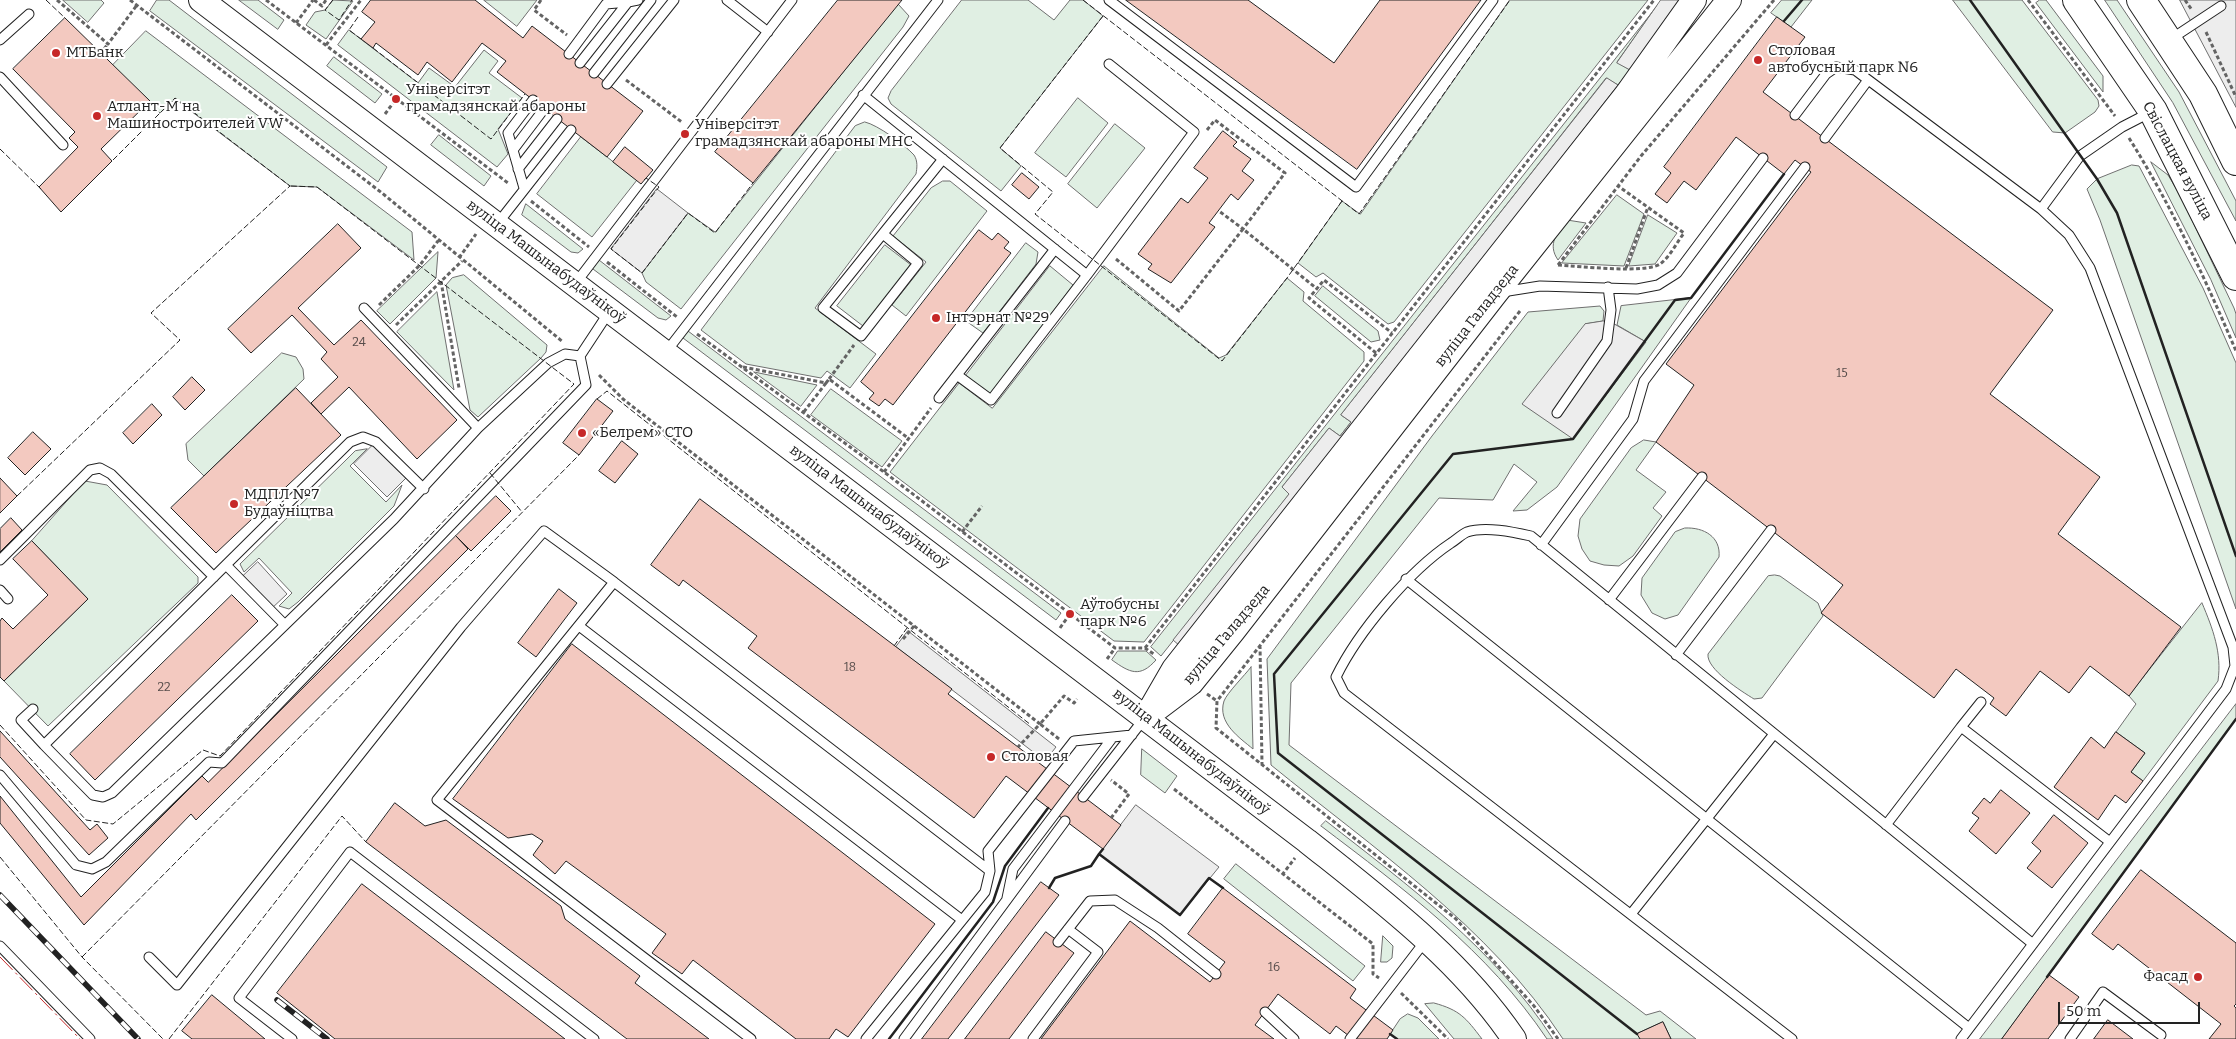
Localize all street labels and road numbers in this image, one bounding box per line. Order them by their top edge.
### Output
street label: Свіслацкая вуліца [2138,99,2216,223]
street label: вуліца Машынабудаўнікоў [463,196,629,328]
street label: вуліца Галадзеда [1431,261,1523,371]
street label: вуліца Машынабудаўнікоў [786,441,952,573]
street label: вуліца Галадзеда [1180,581,1274,689]
street label: вуліца Машынабудаўнікоў [1109,685,1273,819]

